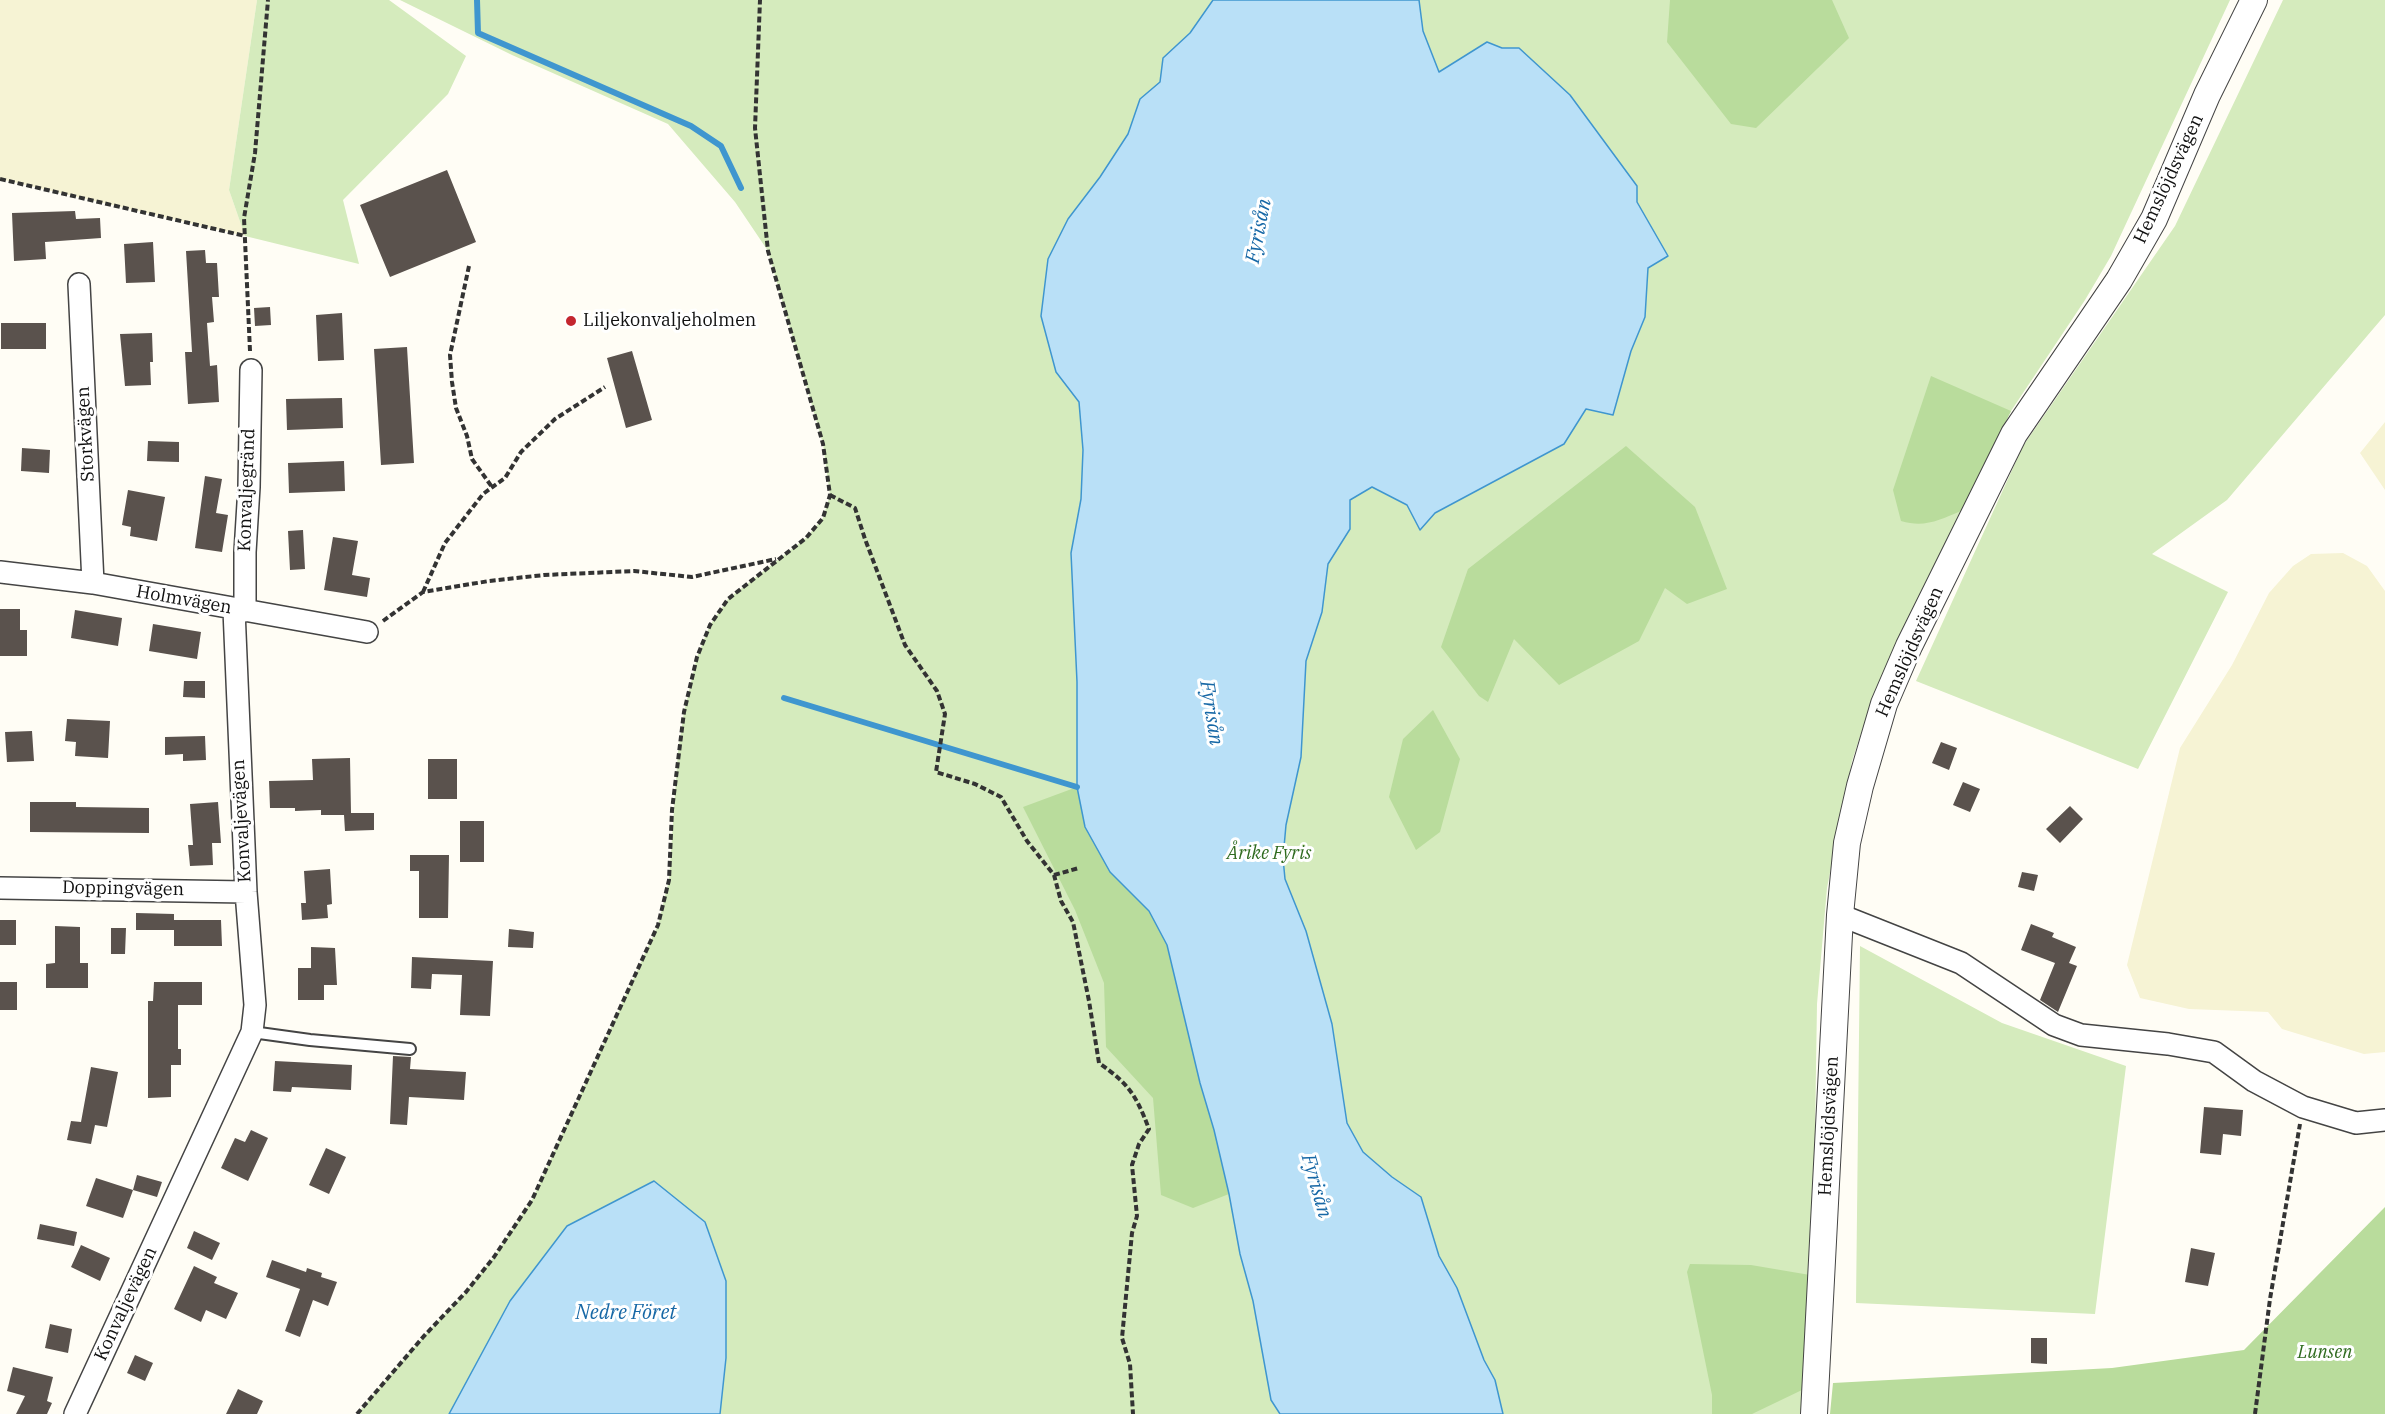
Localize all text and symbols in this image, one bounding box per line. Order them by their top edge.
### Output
street label: Hemslöjdsvägen [2130,111,2208,247]
water label: Fyrisån [1241,197,1277,265]
place label: Liljekonvaljeholmen [583,310,756,332]
marker: Liljekonvaljeholmen [564,314,578,328]
street label: Storkvägen [73,386,99,482]
street label: Konvaljegränd [234,428,260,552]
street label: Holmvägen [135,581,233,619]
street label: Hemslöjdsvägen [1872,584,1948,720]
water label: Fyrisån [1194,679,1228,747]
street label: Konvaljevägen [228,759,256,883]
park label: Årike Fyris [1227,843,1311,865]
street label: Doppingvägen [62,877,184,901]
street label: Hemslöjdsvägen [1815,1055,1843,1197]
water label: Fyrisån [1296,1151,1336,1221]
street label: Konvaljevägen [90,1244,162,1364]
water label: Nedre Föret [576,1301,676,1325]
park label: Lunsen [2298,1342,2352,1364]

